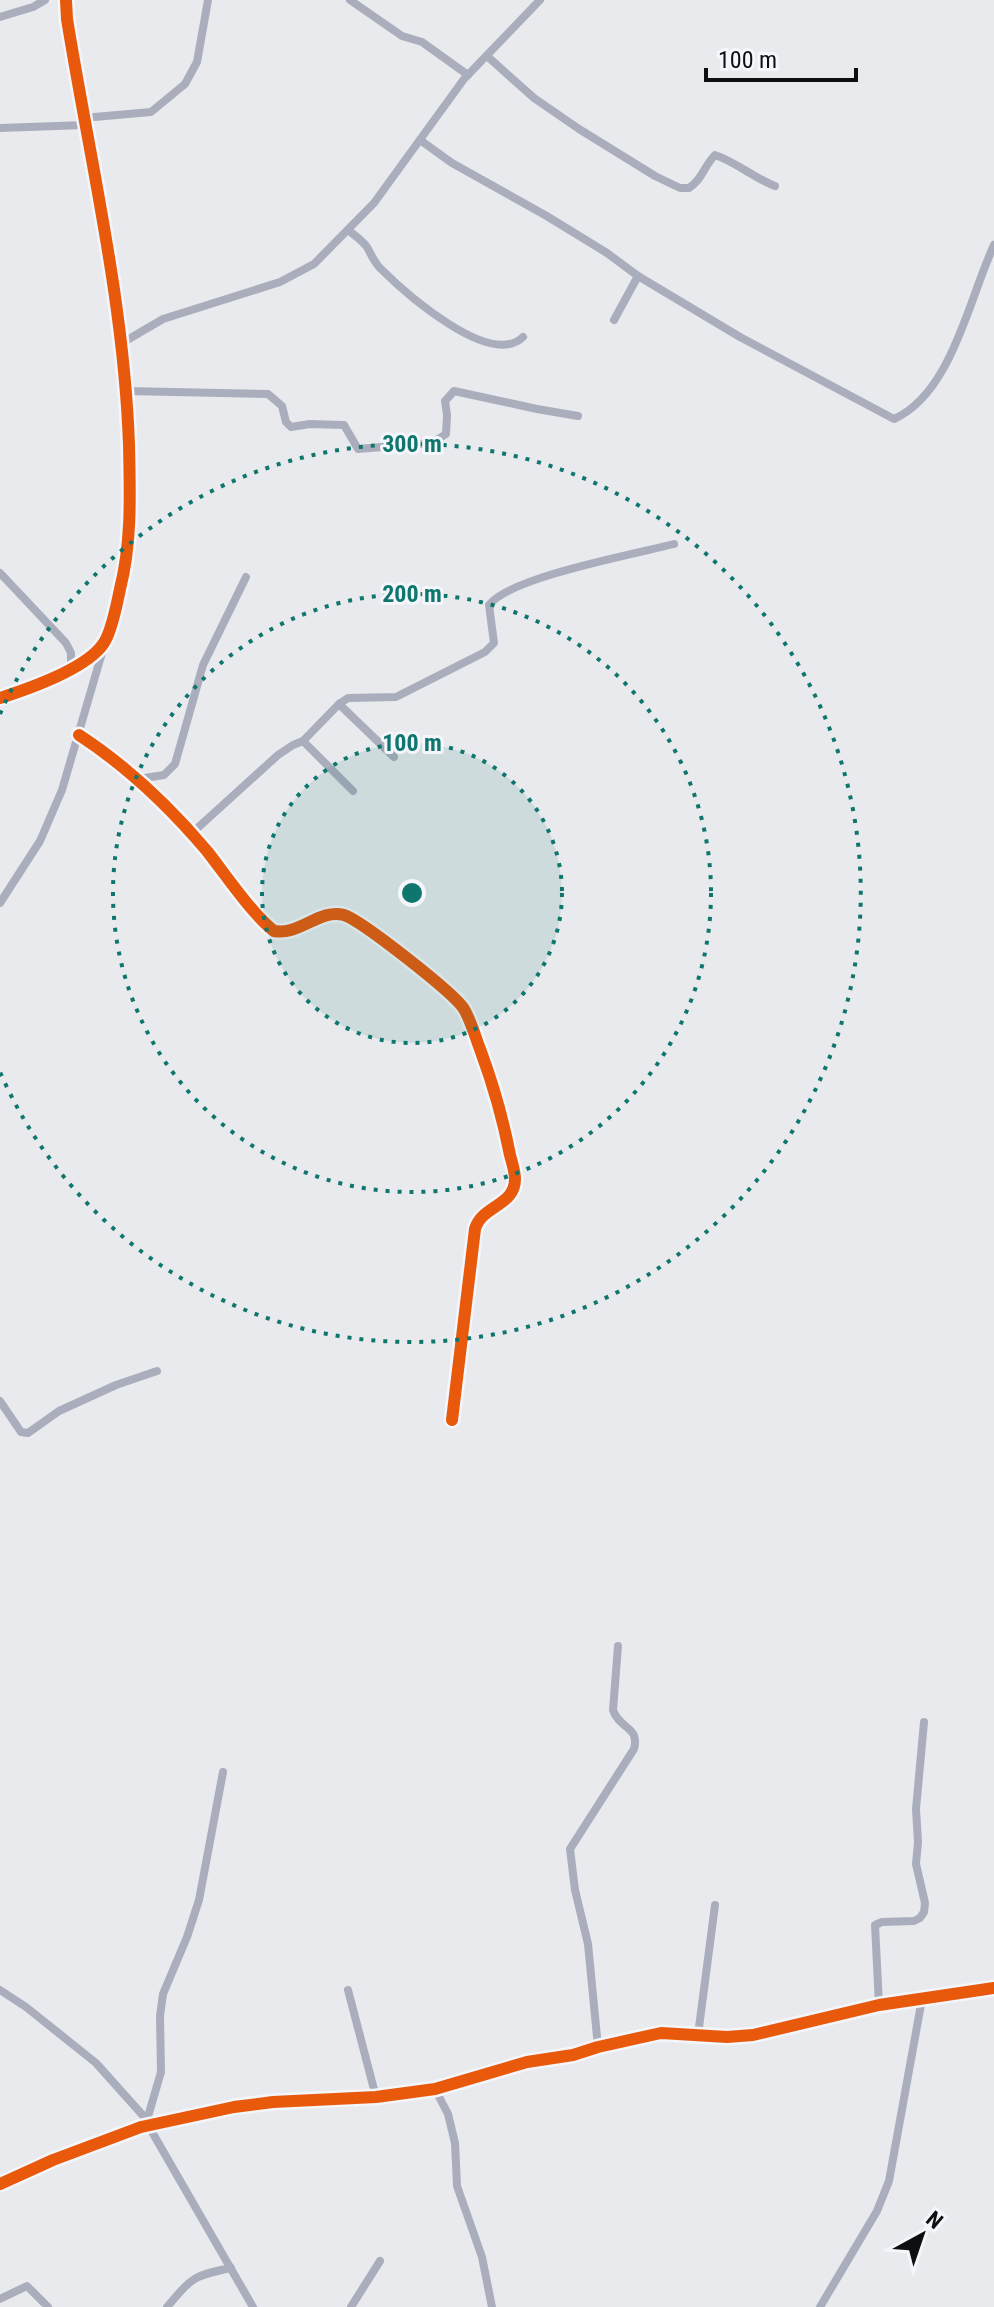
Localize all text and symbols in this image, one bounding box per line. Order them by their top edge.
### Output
scale bar [706,32,856,82]
text: 100 m [718,46,777,74]
text: 300 m [382,430,442,458]
text: 200 m [382,580,442,608]
text: 100 m [382,729,442,757]
centre of rings [398,879,426,907]
north arrow [882,2195,962,2275]
text: N [921,2206,948,2234]

